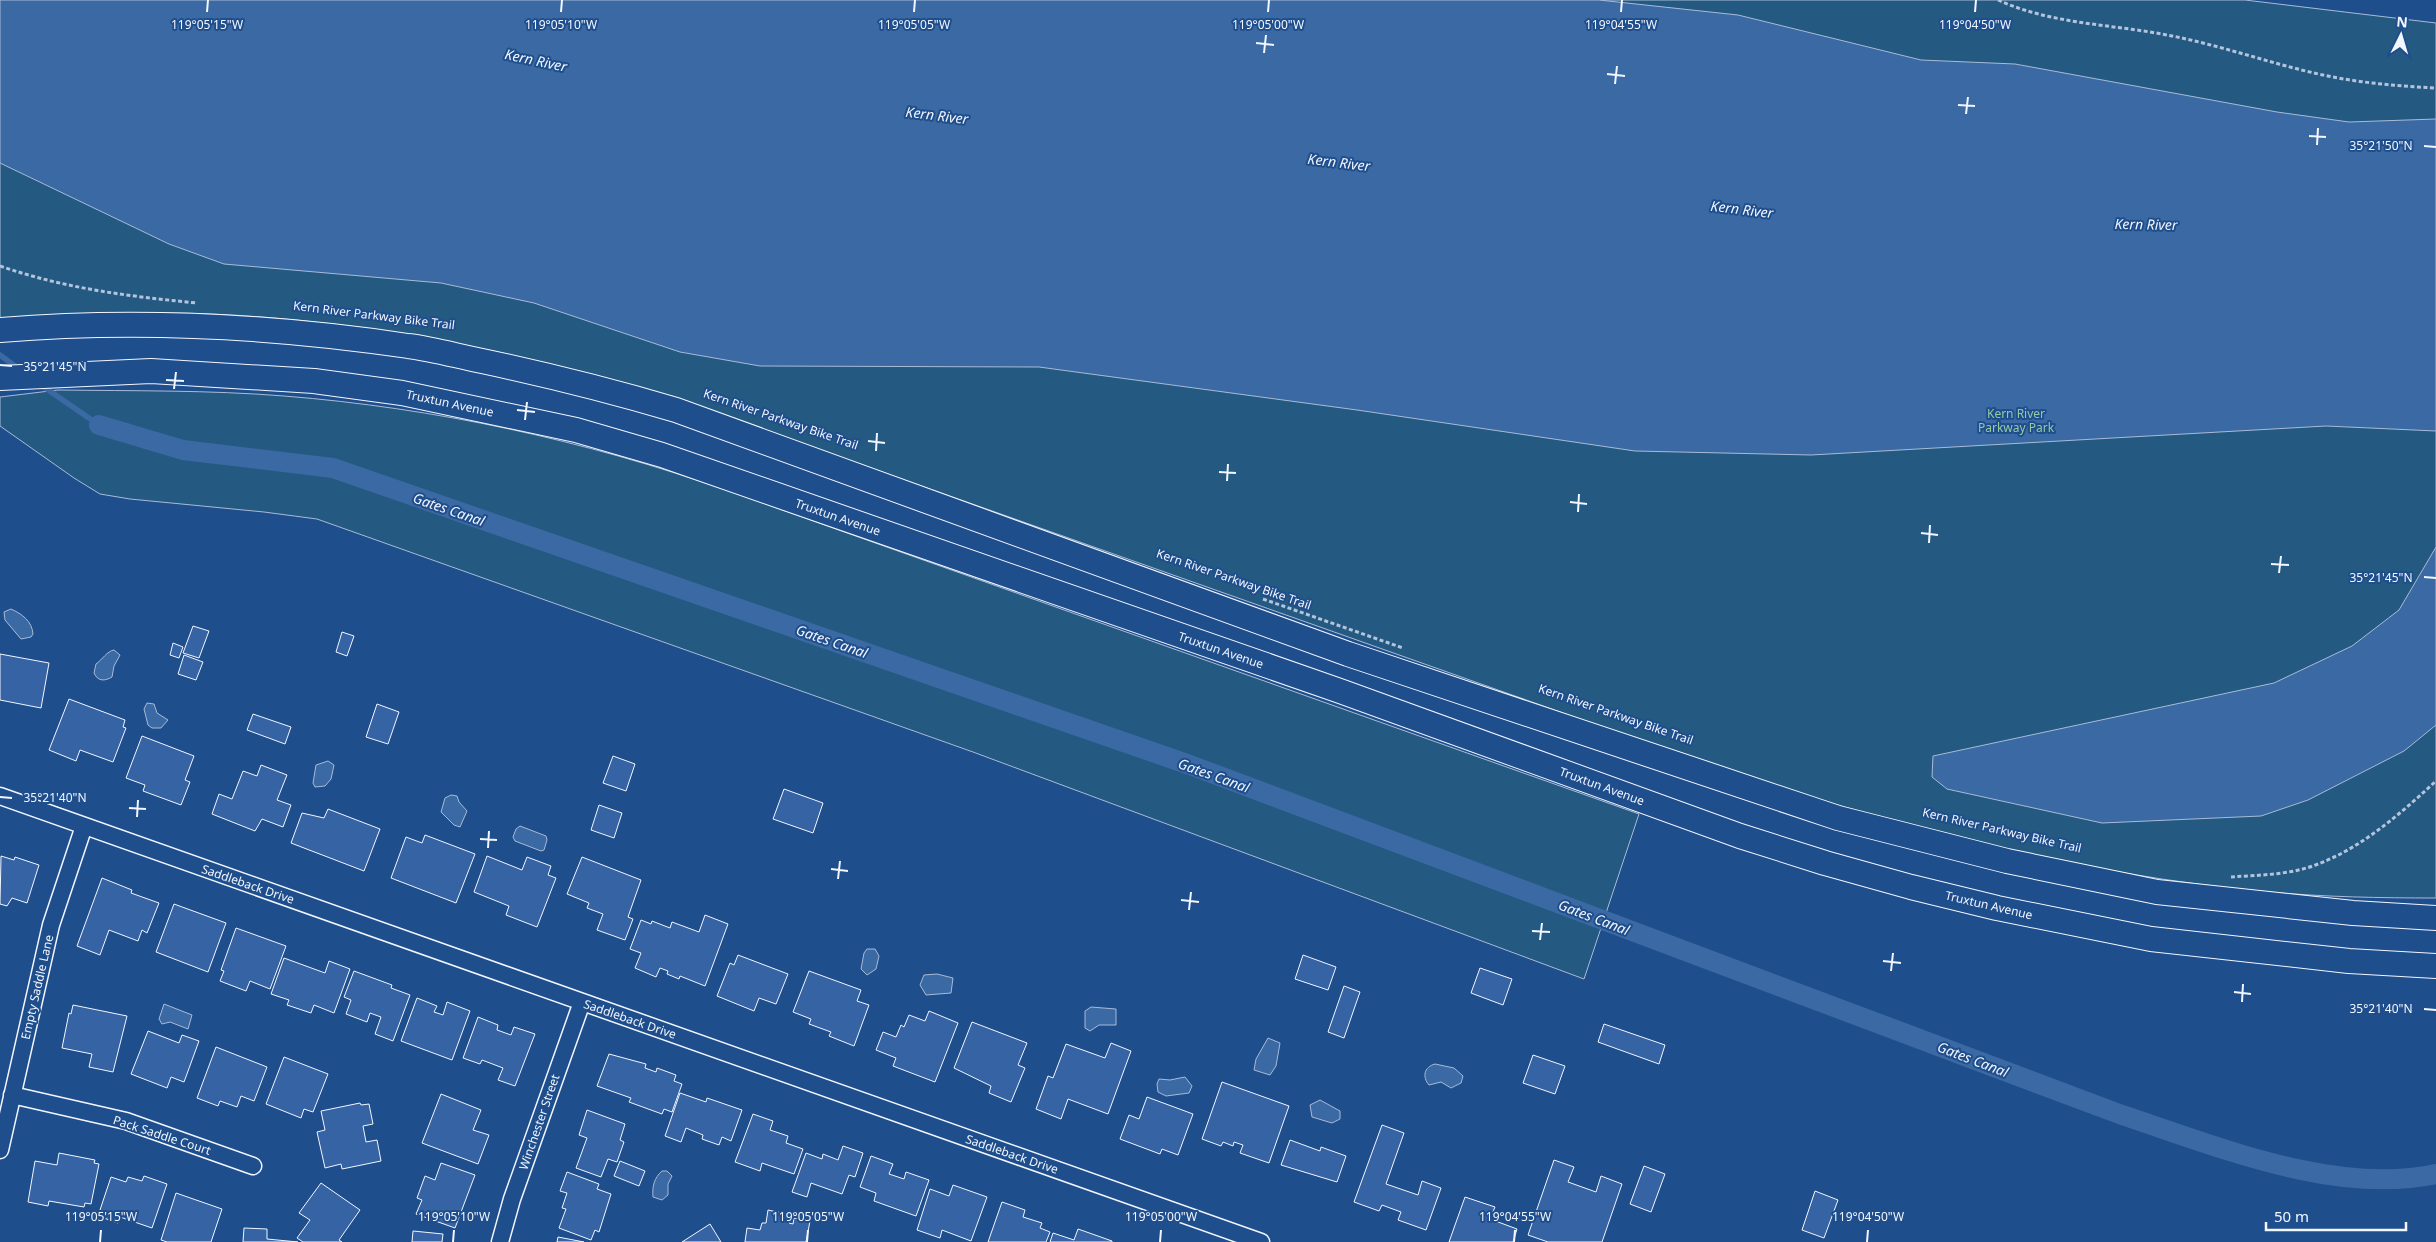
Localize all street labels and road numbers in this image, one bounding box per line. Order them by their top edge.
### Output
street label: Kern River Parkway Bike Trail [292,297,456,333]
street label: Kern River Parkway Bike Trail [701,384,861,454]
street label: Truxtun Avenue [405,385,496,421]
street label: Truxtun Avenue [793,494,883,540]
street label: Kern River Parkway Bike Trail [1154,544,1314,614]
street label: Truxtun Avenue [1176,627,1266,673]
street label: Kern River Parkway Bike Trail [1536,679,1696,749]
street label: Truxtun Avenue [1557,763,1647,809]
street label: Kern River Parkway Bike Trail [1921,803,2083,857]
street label: Saddleback Drive [199,860,297,908]
street label: Truxtun Avenue [1944,887,2035,923]
street label: Empty Saddle Lane [17,933,57,1041]
street label: Saddleback Drive [581,995,679,1043]
street label: Winchester Street [515,1071,564,1172]
street label: Pack Saddle Court [111,1111,214,1159]
street label: Saddleback Drive [963,1130,1061,1178]

